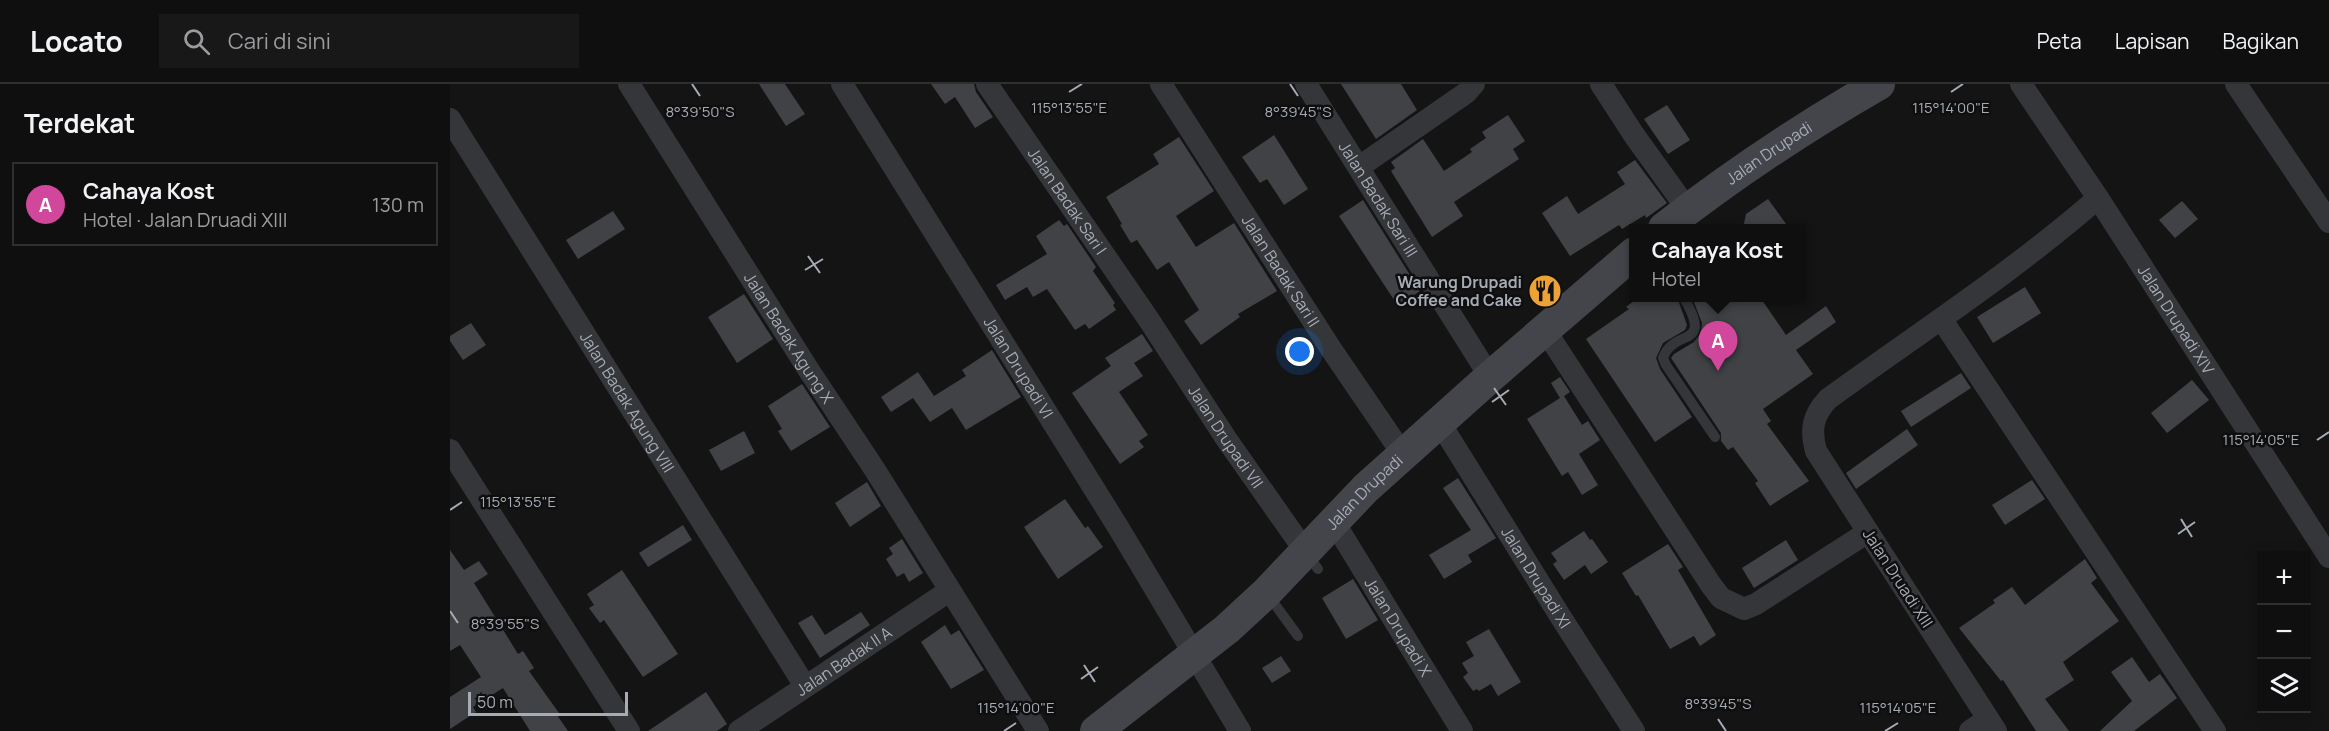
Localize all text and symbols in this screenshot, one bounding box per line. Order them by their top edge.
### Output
search box [159,14,579,68]
text: Locato [30,22,123,60]
icon: search [180,25,213,58]
text: Cari di sini [228,26,331,56]
text: Peta [2037,27,2082,55]
text: Lapisan [2115,27,2190,55]
text: Bagikan [2223,27,2299,55]
text: 115°13'55"E [1031,97,1107,118]
text: 115°14'00"E [1912,97,1990,118]
text: 8°39'50"S [665,101,735,122]
text: 8°39'45"S [1264,101,1332,122]
text: Terdekat [24,105,135,141]
street label: Jalan Drupadi [1721,116,1816,190]
street label: Jalan Badak Sari III [1334,137,1423,261]
street label: Jalan Badak Sari I [1023,143,1112,259]
text: Cahaya Kost [83,176,215,206]
text: A [39,191,52,218]
text: 130 m [372,191,424,218]
text: Hotel · Jalan Druadi XIII [83,206,287,233]
street label: Jalan Badak Sari II [1237,211,1325,331]
popup [1629,224,1806,302]
text: Cahaya Kost [1652,235,1783,265]
street label: Jalan Drupadi XIV [2133,261,2220,379]
text: Hotel [1652,265,1701,292]
street label: Jalan Badak Agung X [739,268,839,408]
place label: Warung Drupadi Coffee and Cake [1395,271,1522,311]
restaurant icon: Warung Drupadi Coffee and Cake [1527,273,1563,309]
street label: Jalan Drupadi VI [979,312,1059,423]
pin: A [1698,322,1738,371]
street label: Jalan Badak Agung VIII [575,328,680,477]
your location [1285,337,1314,366]
street label: Jalan Drupadi VII [1183,381,1268,493]
text: 115°14'05"E [2223,429,2299,450]
street label: Jalan Drupadi [1321,449,1407,535]
text: 115°13'55"E [480,491,556,512]
street label: Jalan Drupadi XI [1496,522,1576,633]
street label: Jalan Druadi XIII [1858,524,1938,632]
map controls [2257,551,2311,713]
button: + [2257,551,2311,605]
street label: Jalan Drupadi X [1360,573,1437,681]
button: − [2257,605,2311,659]
text: 8°39'55"S [471,613,539,634]
street label: Jalan Badak II A [792,621,896,701]
button: layers [2257,659,2311,713]
scale bar [468,689,628,716]
text: 50 m [477,691,513,713]
text: 8°39'45"S [1684,693,1752,714]
text: 115°14'00"E [977,697,1055,718]
text: 115°14'05"E [1860,697,1936,718]

